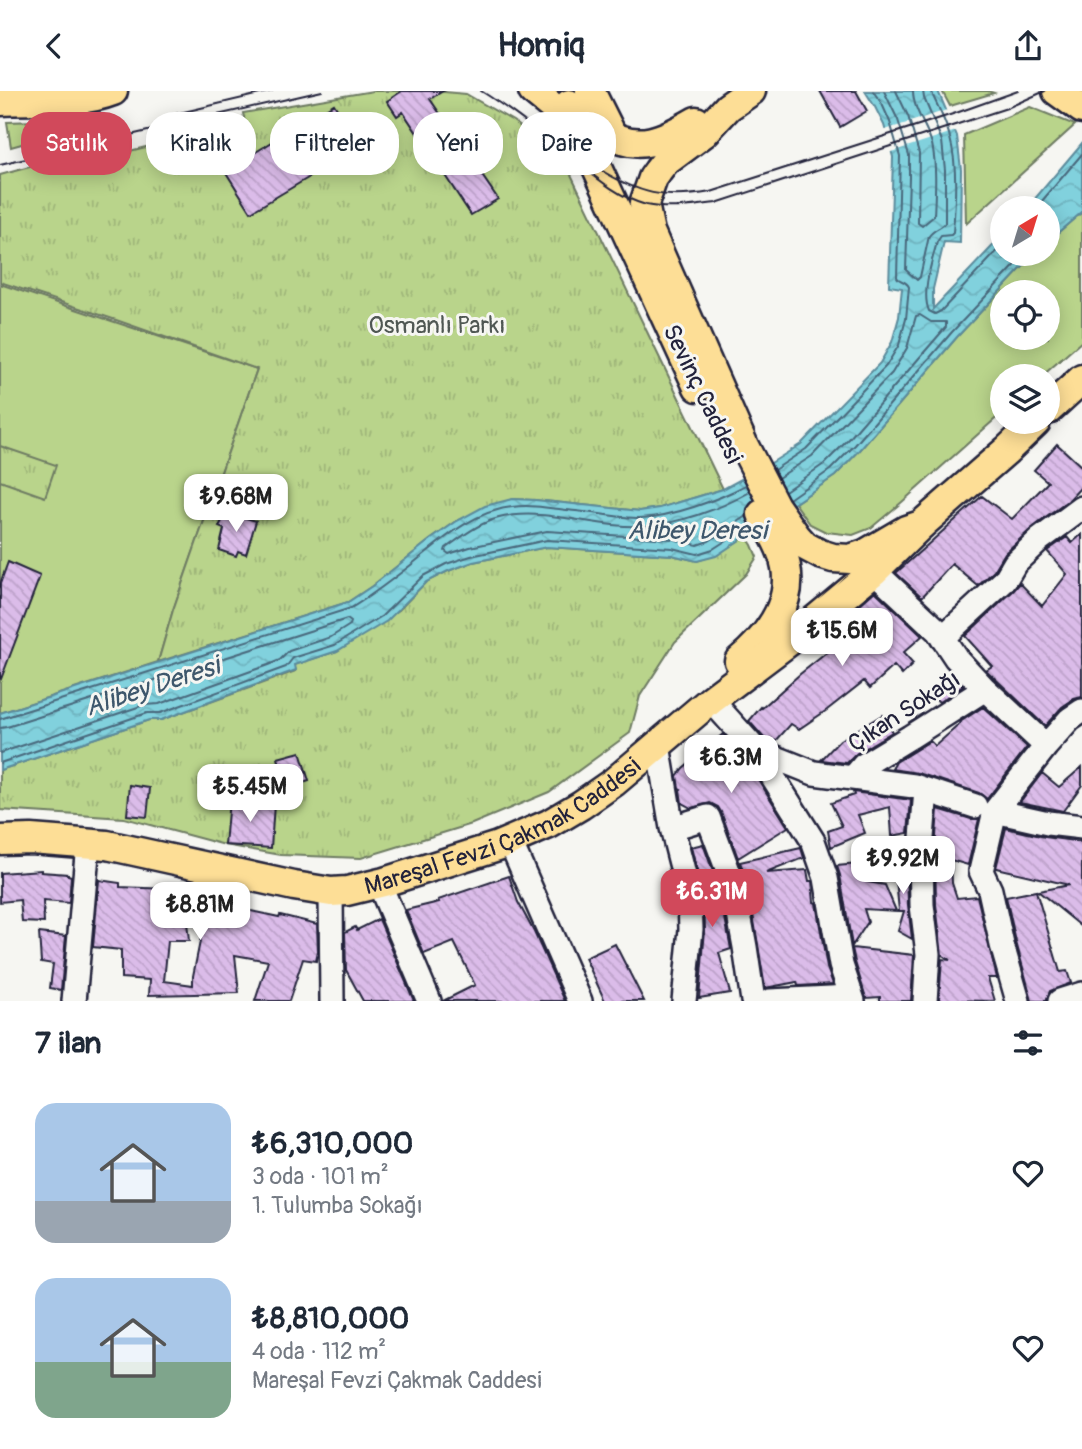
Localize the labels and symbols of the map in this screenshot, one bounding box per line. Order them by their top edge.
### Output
north arrow [990,196,1060,266]
park label: Osmanlı Parkı [368,311,506,340]
street label: Sevinç Caddesi [656,320,749,468]
pin: ₺9.68M [179,475,293,534]
water label: Alibey Deresi [627,515,771,547]
pin: ₺15.6M [785,609,899,668]
water label: Alibey Deresi [81,649,227,724]
street label: Çıkan Sokağı [843,664,966,758]
pin: ₺6.3M [682,735,780,795]
street label: Mareşal Fevzi Çakmak Caddesi [362,752,647,901]
pin: ₺5.45M [193,765,307,824]
pin: ₺9.92M [846,837,960,896]
pin: ₺6.31M [655,869,769,929]
pin: ₺8.81M [143,883,257,942]

